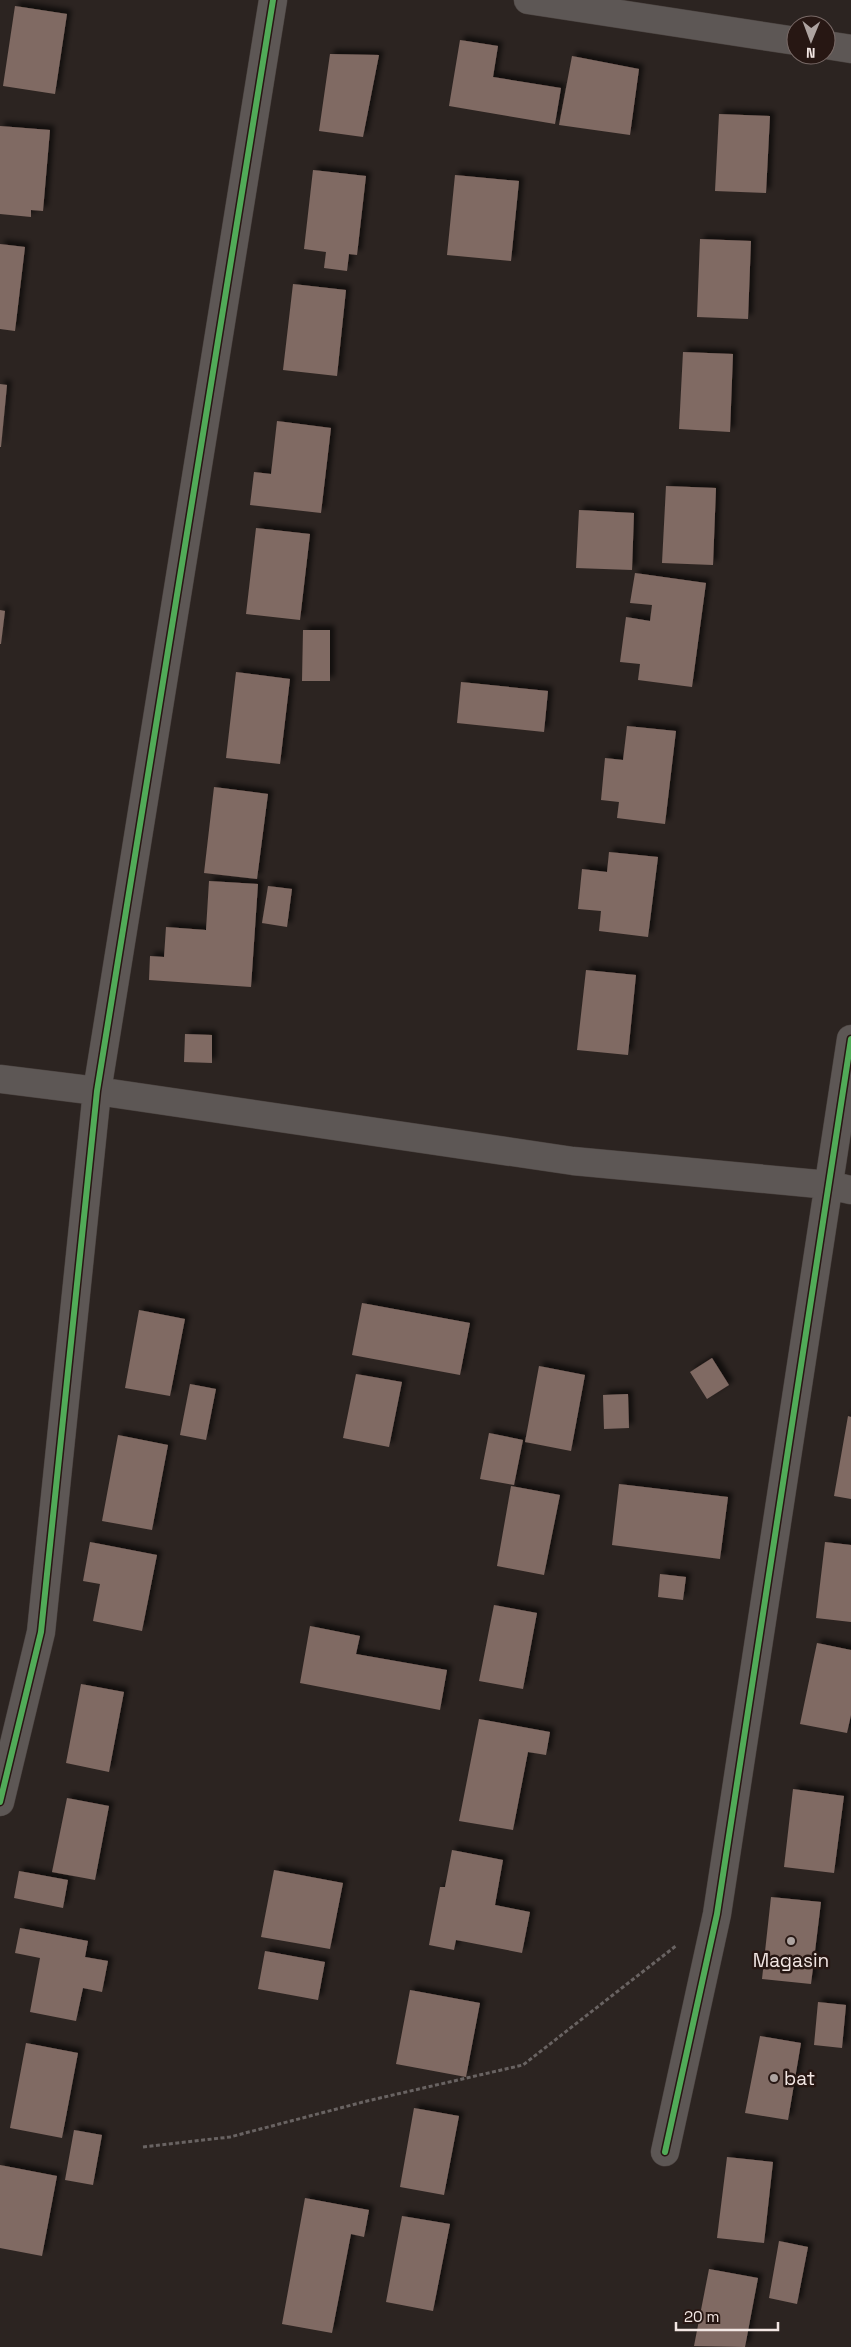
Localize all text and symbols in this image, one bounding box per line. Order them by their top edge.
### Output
north arrow [786,15,836,65]
text: N [806,44,816,62]
marker: Magasin [785,1935,797,1947]
place label: Magasin [753,1948,829,1973]
place label: bat [784,2066,815,2091]
marker: bat [768,2072,780,2084]
scale bar [676,2300,778,2332]
text: 20 m [684,2307,719,2326]

